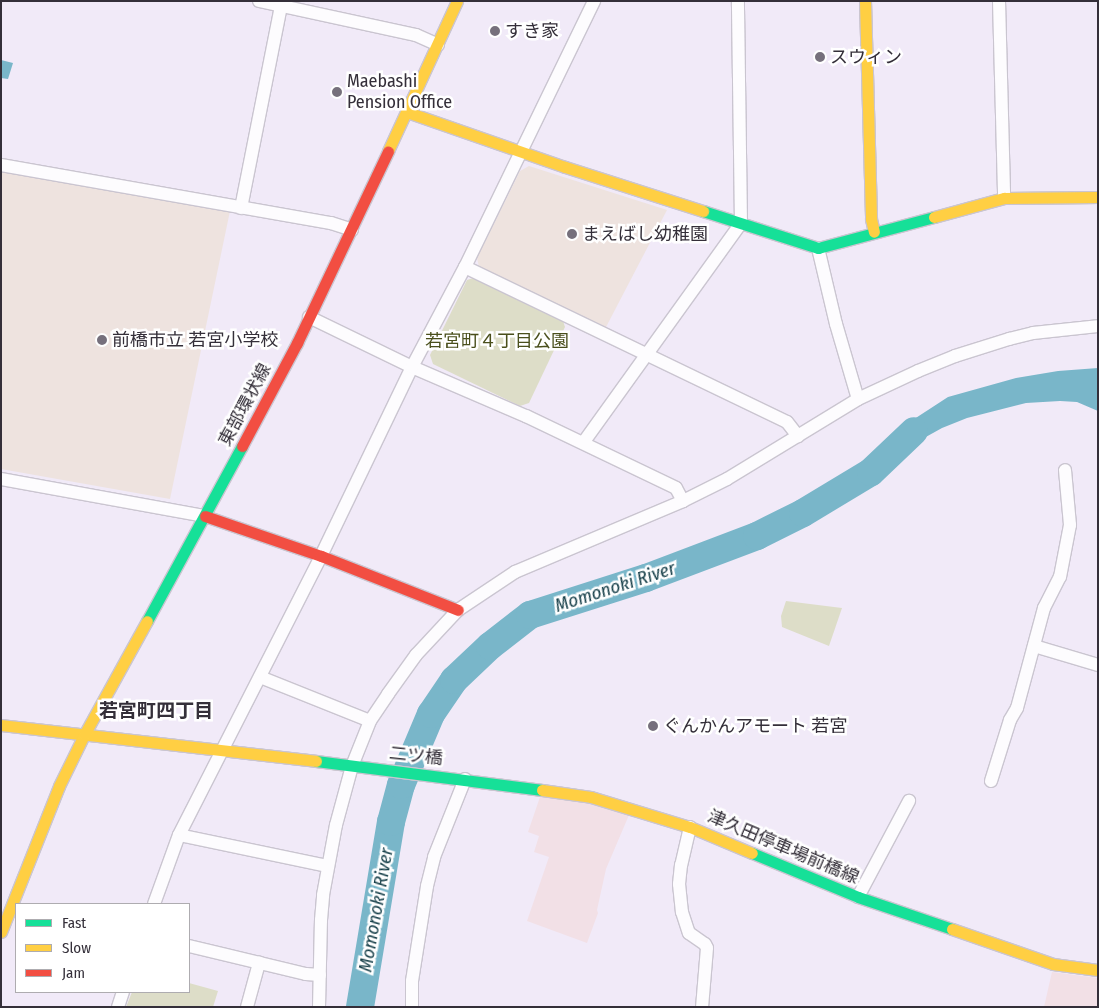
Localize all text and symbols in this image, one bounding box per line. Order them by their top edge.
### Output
place label: すき家 [505,20,559,42]
marker: すき家 [489,25,501,37]
place label: スウィン [830,46,902,68]
marker: スウィン [814,51,826,63]
place label: Maebashi Pension Office [347,71,452,114]
marker: Maebashi Pension Office [331,86,343,98]
place label: まえばし幼稚園 [582,223,708,245]
marker: まえばし幼稚園 [566,228,578,240]
place label: 前橋市立 若宮小学校 [112,329,278,351]
park label: 若宮町４丁目公園 [425,330,569,352]
marker: 前橋市立 若宮小学校 [96,334,108,346]
street label: 東部環状線 [214,360,276,450]
water label: Momonoki River [552,557,678,617]
district label: 若宮町四丁目 [99,700,213,722]
place label: ぐんかんアモート 若宮 [663,715,847,737]
marker: ぐんかんアモート 若宮 [647,720,659,732]
street label: 二ツ橋 [388,742,444,770]
street label: 津久田停車場前橋線 [704,805,862,889]
water label: Momonoki River [354,846,398,974]
legend [15,903,190,993]
text: Fast [62,914,86,932]
text: Slow [62,939,91,957]
text: Jam [62,964,85,982]

